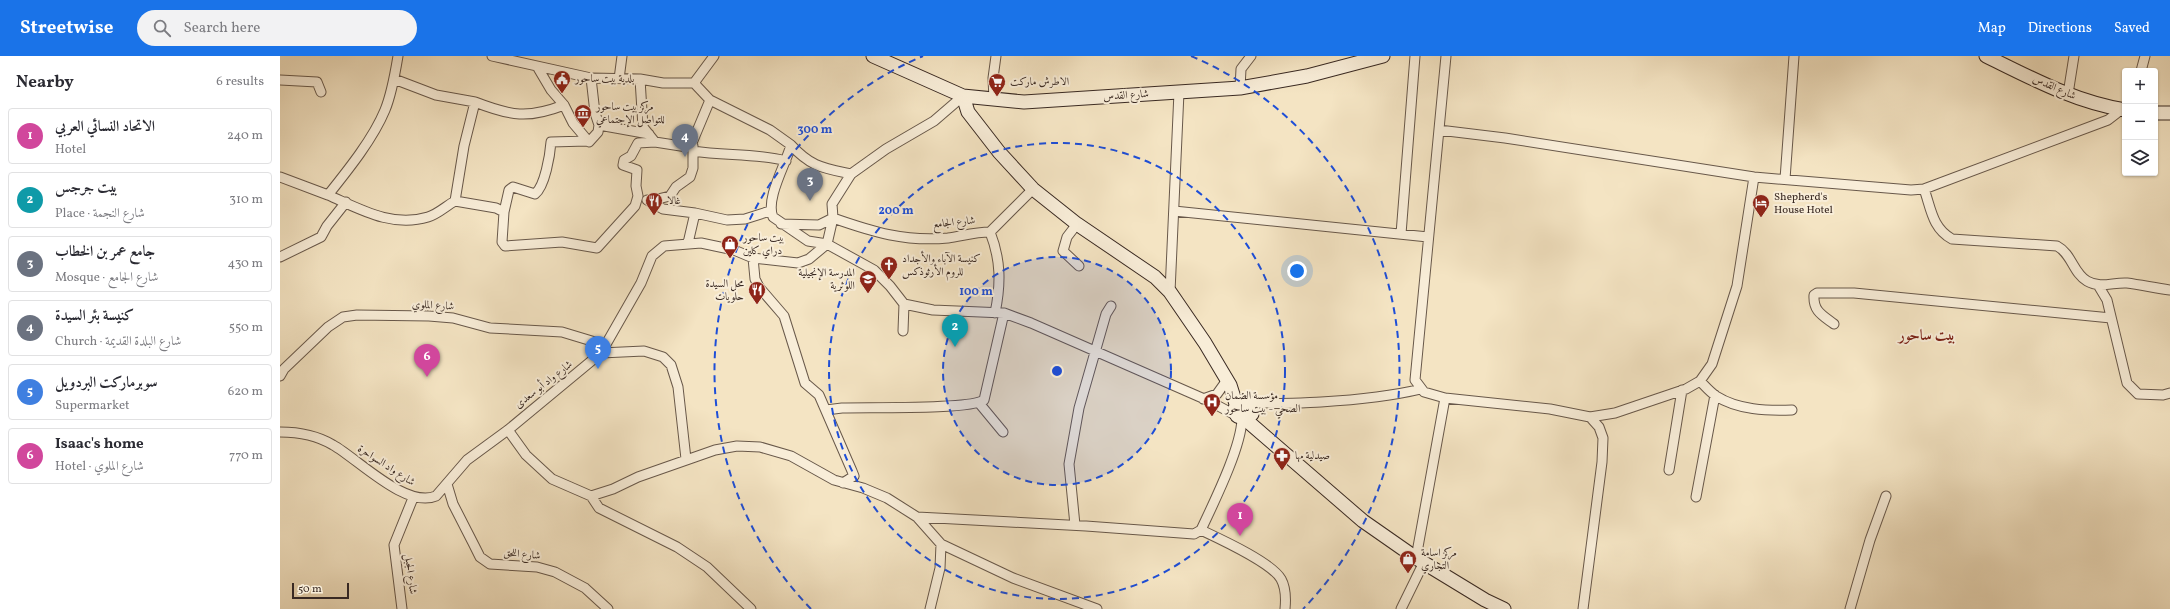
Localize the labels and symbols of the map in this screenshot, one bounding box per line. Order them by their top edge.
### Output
public building icon: بلدية بيت ساحور [552,69,572,94]
place label: بلدية بيت ساحور [574,72,634,87]
supermarket icon: الاطرش ماركت [987,72,1007,97]
street label: شارع القدس [2030,72,2078,105]
place label: الاطرش ماركت [1010,75,1069,90]
street label: شارع القدس [1103,87,1149,106]
place label: مركز بيت ساحور للتواصل الإجتماعي [595,100,665,128]
museum icon: مركز بيت ساحور للتواصل الإجتماعي [573,103,593,128]
text: 300 m [798,122,833,138]
pin: 4 [672,124,698,157]
pin: 3 [797,168,823,201]
place label: Shepherd's House Hotel [1774,190,1833,218]
restaurant icon: غالا [644,191,664,216]
hotel icon: Shepherd's House Hotel [1751,193,1771,218]
place label: غالا [667,194,681,209]
text: 200 m [878,203,914,219]
street label: شارع الجامع [932,213,976,234]
place label: بيت ساحور دراي كلين [742,231,784,259]
shop icon: بيت ساحور دراي كلين [720,234,740,259]
place label: كنيسة الآباء والأجداد للروم الأرثوذكس [902,250,981,281]
church icon: كنيسة الآباء والأجداد للروم الأرثوذكس [879,255,899,280]
your location [1287,261,1307,281]
place label: المدرسة الإنجيلية اللوثرية [798,266,855,294]
school or university icon: المدرسة الإنجيلية اللوثرية [858,269,878,294]
place label: محل السيدة حلويات [706,277,744,305]
restaurant icon: محل السيدة حلويات [747,280,767,305]
text: 100 m [959,284,993,300]
street label: شارع الملوي [411,297,455,316]
pin: 2 [942,314,968,347]
district label: بيت ساحور [1897,326,1955,347]
pin: 5 [585,336,611,369]
pin: 6 [414,344,440,377]
street label: شارع واد أبو سعدى [511,356,577,413]
centre of rings [1050,364,1064,378]
place label: مؤسسة الضمان الصحي - بيت ساحور [1224,389,1300,419]
hospital icon: مؤسسة الضمان الصحي - بيت ساحور [1202,392,1222,417]
street label: شارع واد السواحرة [354,442,418,491]
pharmacy icon: صيدلية مها [1272,446,1292,471]
place label: صيدلية مها [1295,449,1330,464]
pin: 1 [1227,503,1253,536]
street label: شارع اللحق [503,546,541,565]
place label: مركز اسامة التجاري [1421,546,1457,574]
shop icon: مركز اسامة التجاري [1398,549,1418,574]
street label: شارع الجبل [399,553,420,595]
scale bar [292,581,349,600]

